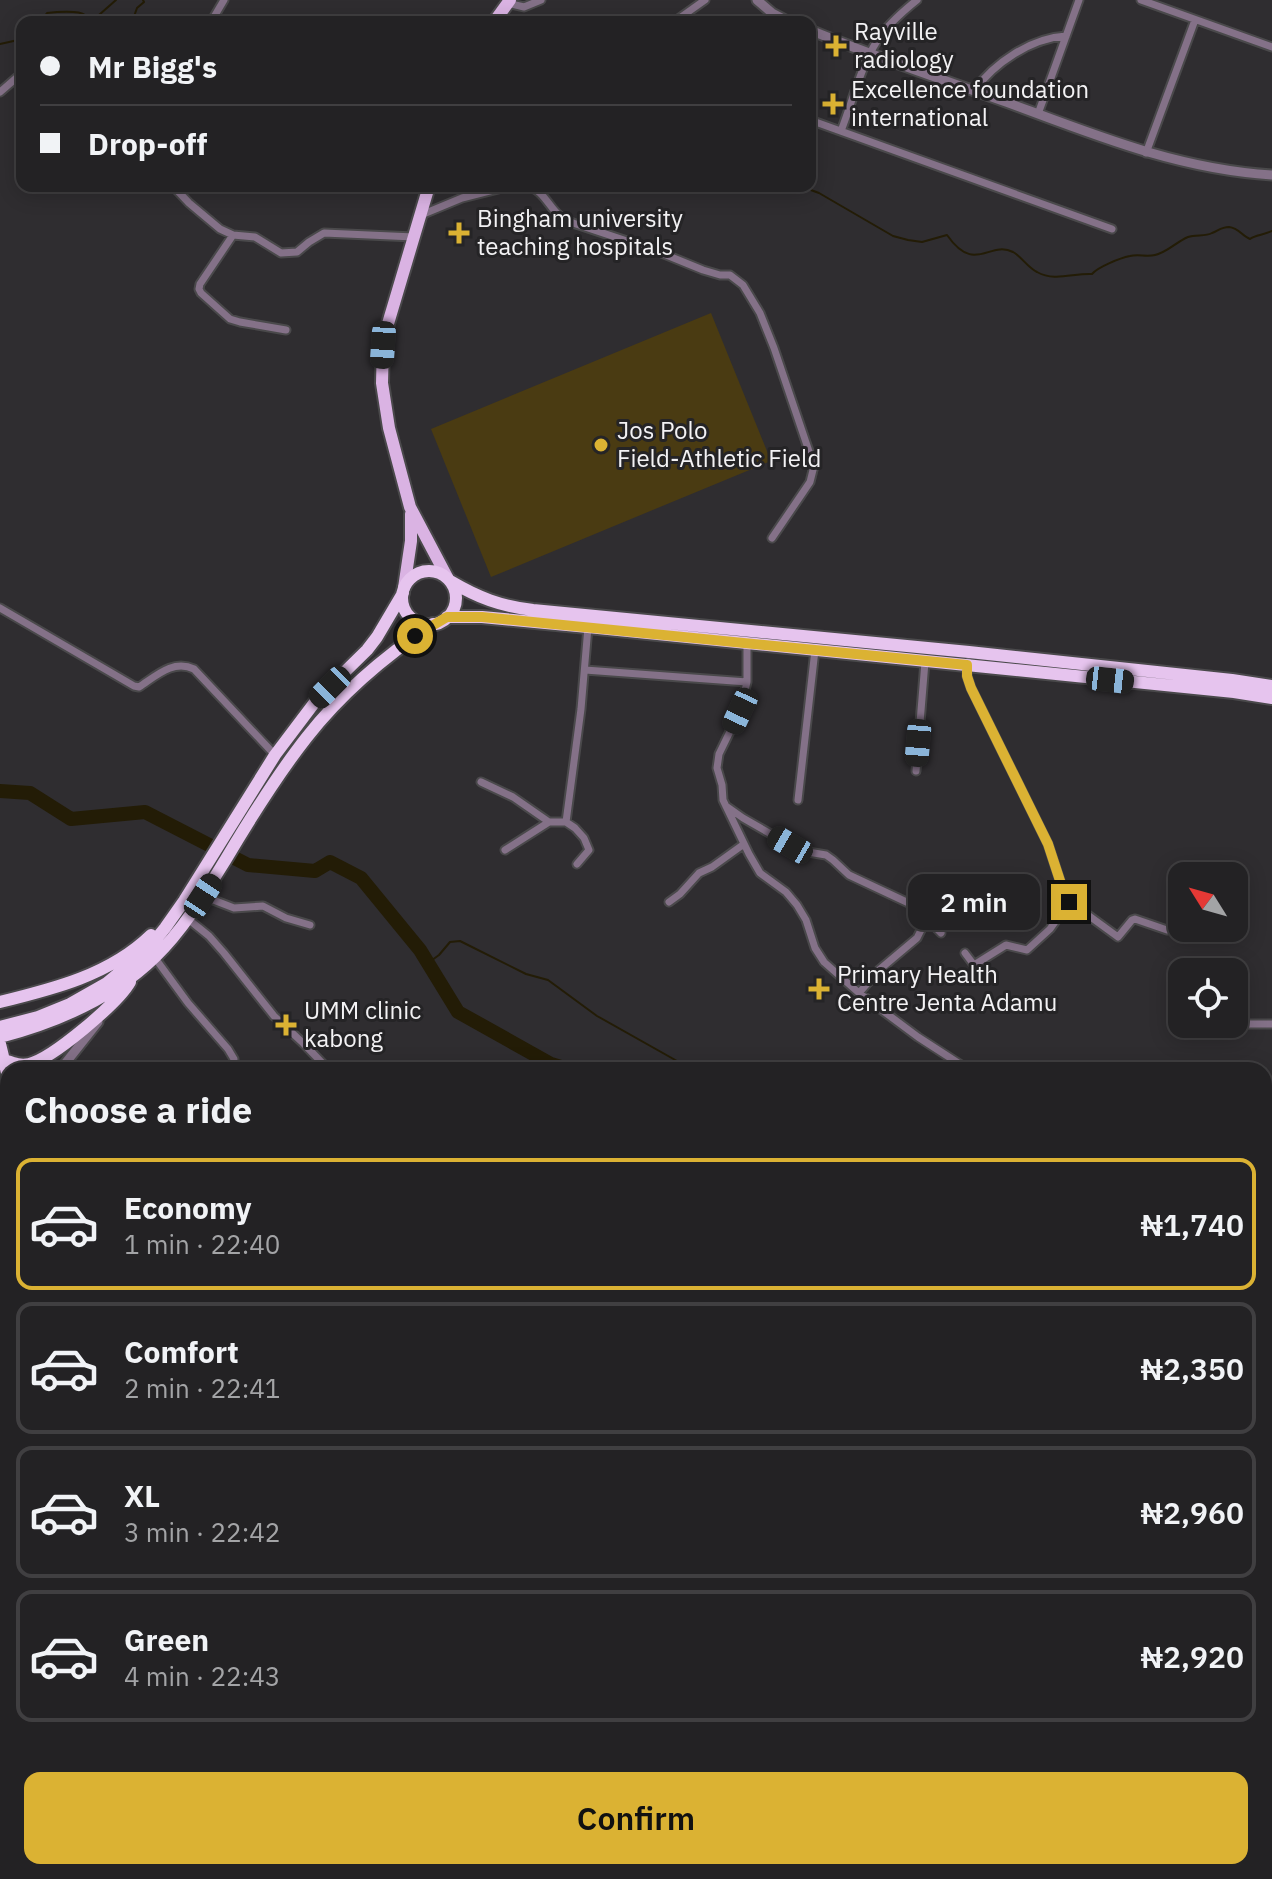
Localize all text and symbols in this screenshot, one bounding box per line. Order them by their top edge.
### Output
place label: Rayville radiology [854,15,954,75]
marker: Rayville radiology [825,35,847,57]
text: Mr Bigg's [88,47,217,86]
place label: Excellence foundation international [851,73,1089,133]
marker: Excellence foundation international [822,93,844,115]
text: Drop-off [88,124,207,163]
place label: Bingham university teaching hospitals [477,202,683,262]
marker: Bingham university teaching hospitals [448,222,470,244]
car [369,320,397,370]
place label: Jos Polo Field-Athletic Field [617,414,821,474]
marker: Jos Polo Field-Athletic Field [592,436,610,454]
route start [397,618,433,654]
car [305,662,355,712]
car [1085,666,1135,694]
car [719,684,761,738]
car [904,718,932,768]
car [763,823,817,867]
north arrow [1168,862,1248,942]
map controls [1168,862,1248,1038]
car [180,869,226,923]
callout: 2 min [909,874,1041,930]
route end [1051,884,1087,920]
text: 2 min [940,885,1008,919]
place label: Primary Health Centre Jenta Adamu [837,958,1057,1018]
button: locate [1168,958,1248,1038]
marker: Primary Health Centre Jenta Adamu [808,978,830,1000]
place label: UMM clinic kabong [304,994,421,1054]
marker: UMM clinic kabong [275,1014,297,1036]
text: Choose a ride [24,1086,252,1133]
icon: car [28,1188,100,1260]
text: Economy [124,1188,252,1227]
text: ₦1,740 [1140,1205,1244,1244]
text: 1 min · 22:40 [124,1227,280,1261]
icon: car [28,1332,100,1404]
text: Comfort [124,1332,239,1371]
text: ₦2,350 [1140,1349,1244,1388]
text: 2 min · 22:41 [124,1371,280,1405]
icon: car [28,1476,100,1548]
text: XL [124,1476,160,1515]
text: ₦2,960 [1140,1493,1244,1532]
text: 3 min · 22:42 [124,1515,280,1549]
icon: car [28,1620,100,1692]
text: Green [124,1620,209,1659]
text: ₦2,920 [1140,1637,1244,1676]
text: 4 min · 22:43 [124,1659,280,1693]
button: Confirm [24,1772,1248,1864]

